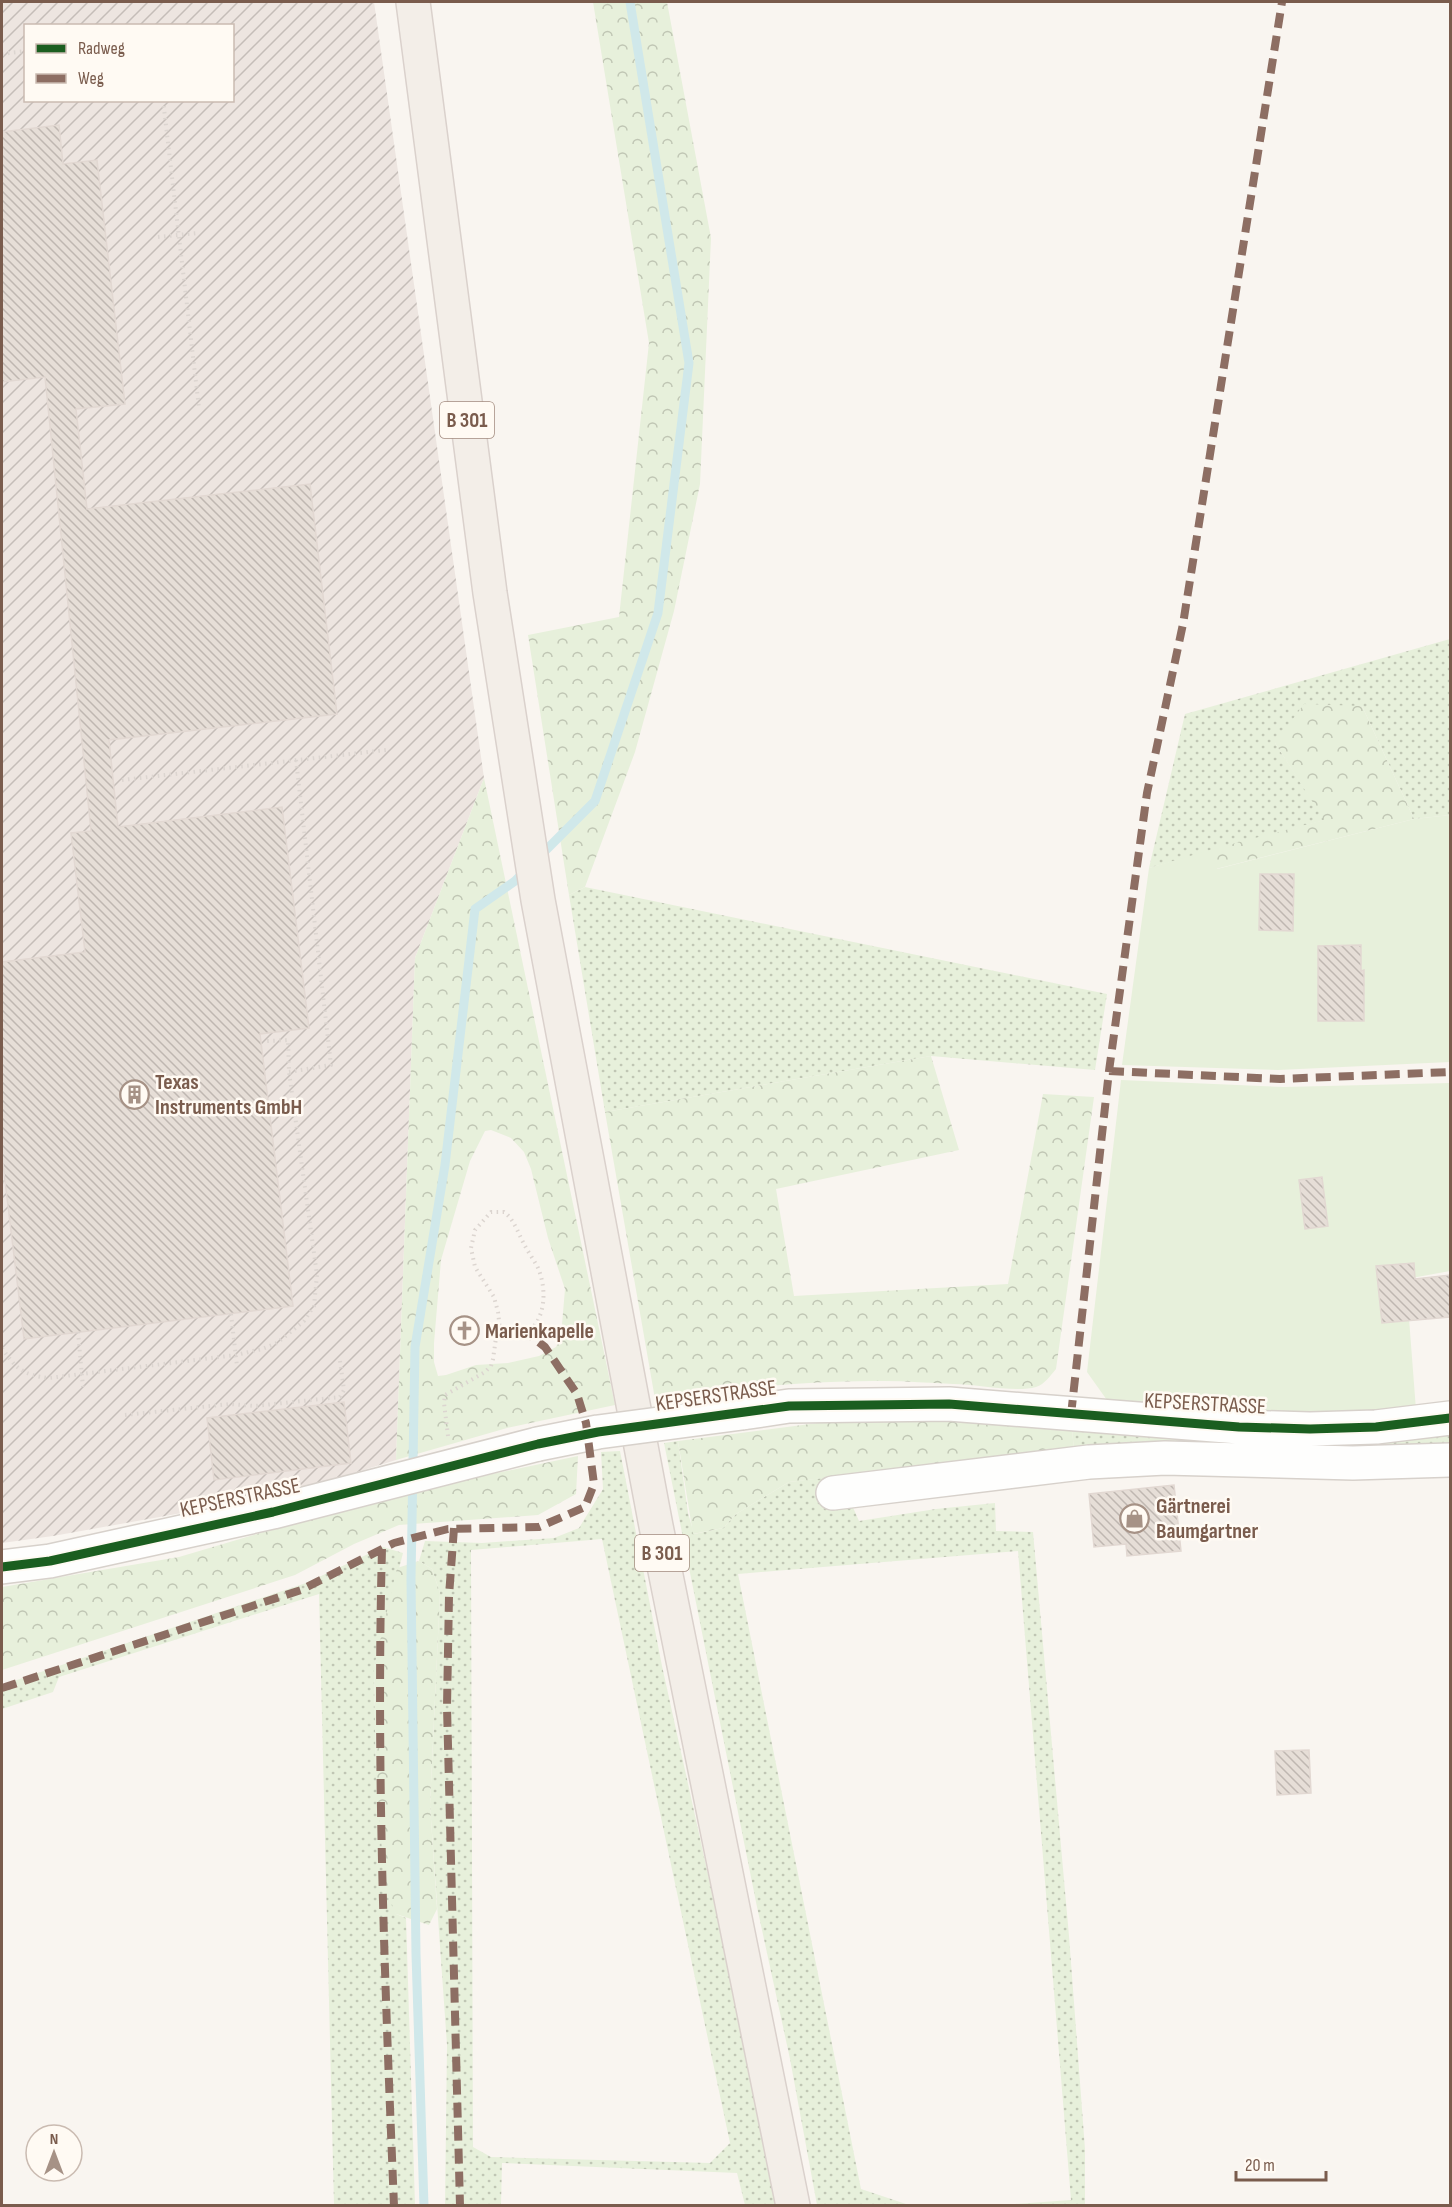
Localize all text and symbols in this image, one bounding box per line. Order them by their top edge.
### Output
legend [24,24,234,102]
text: Radweg [78,38,125,59]
text: Weg [78,68,104,89]
road number: B 301 [440,402,494,438]
place label: Texas Instruments GmbH [155,1069,302,1121]
building icon: Texas Instruments GmbH [118,1079,150,1111]
church icon: Marienkapelle [448,1315,480,1347]
place label: Marienkapelle [485,1318,594,1345]
street label: KEPSERSTRASSE [654,1374,778,1418]
street label: KEPSERSTRASSE [1143,1387,1267,1421]
street label: KEPSERSTRASSE [177,1472,303,1524]
place label: Gärtnerei Baumgartner [1156,1493,1258,1545]
shop icon: Gärtnerei Baumgartner [1119,1503,1151,1535]
road number: B 301 [635,1535,689,1571]
north arrow [24,2123,84,2183]
text: N [50,2130,58,2149]
scale bar [1236,2144,1326,2182]
text: 20 m [1245,2155,1275,2176]

